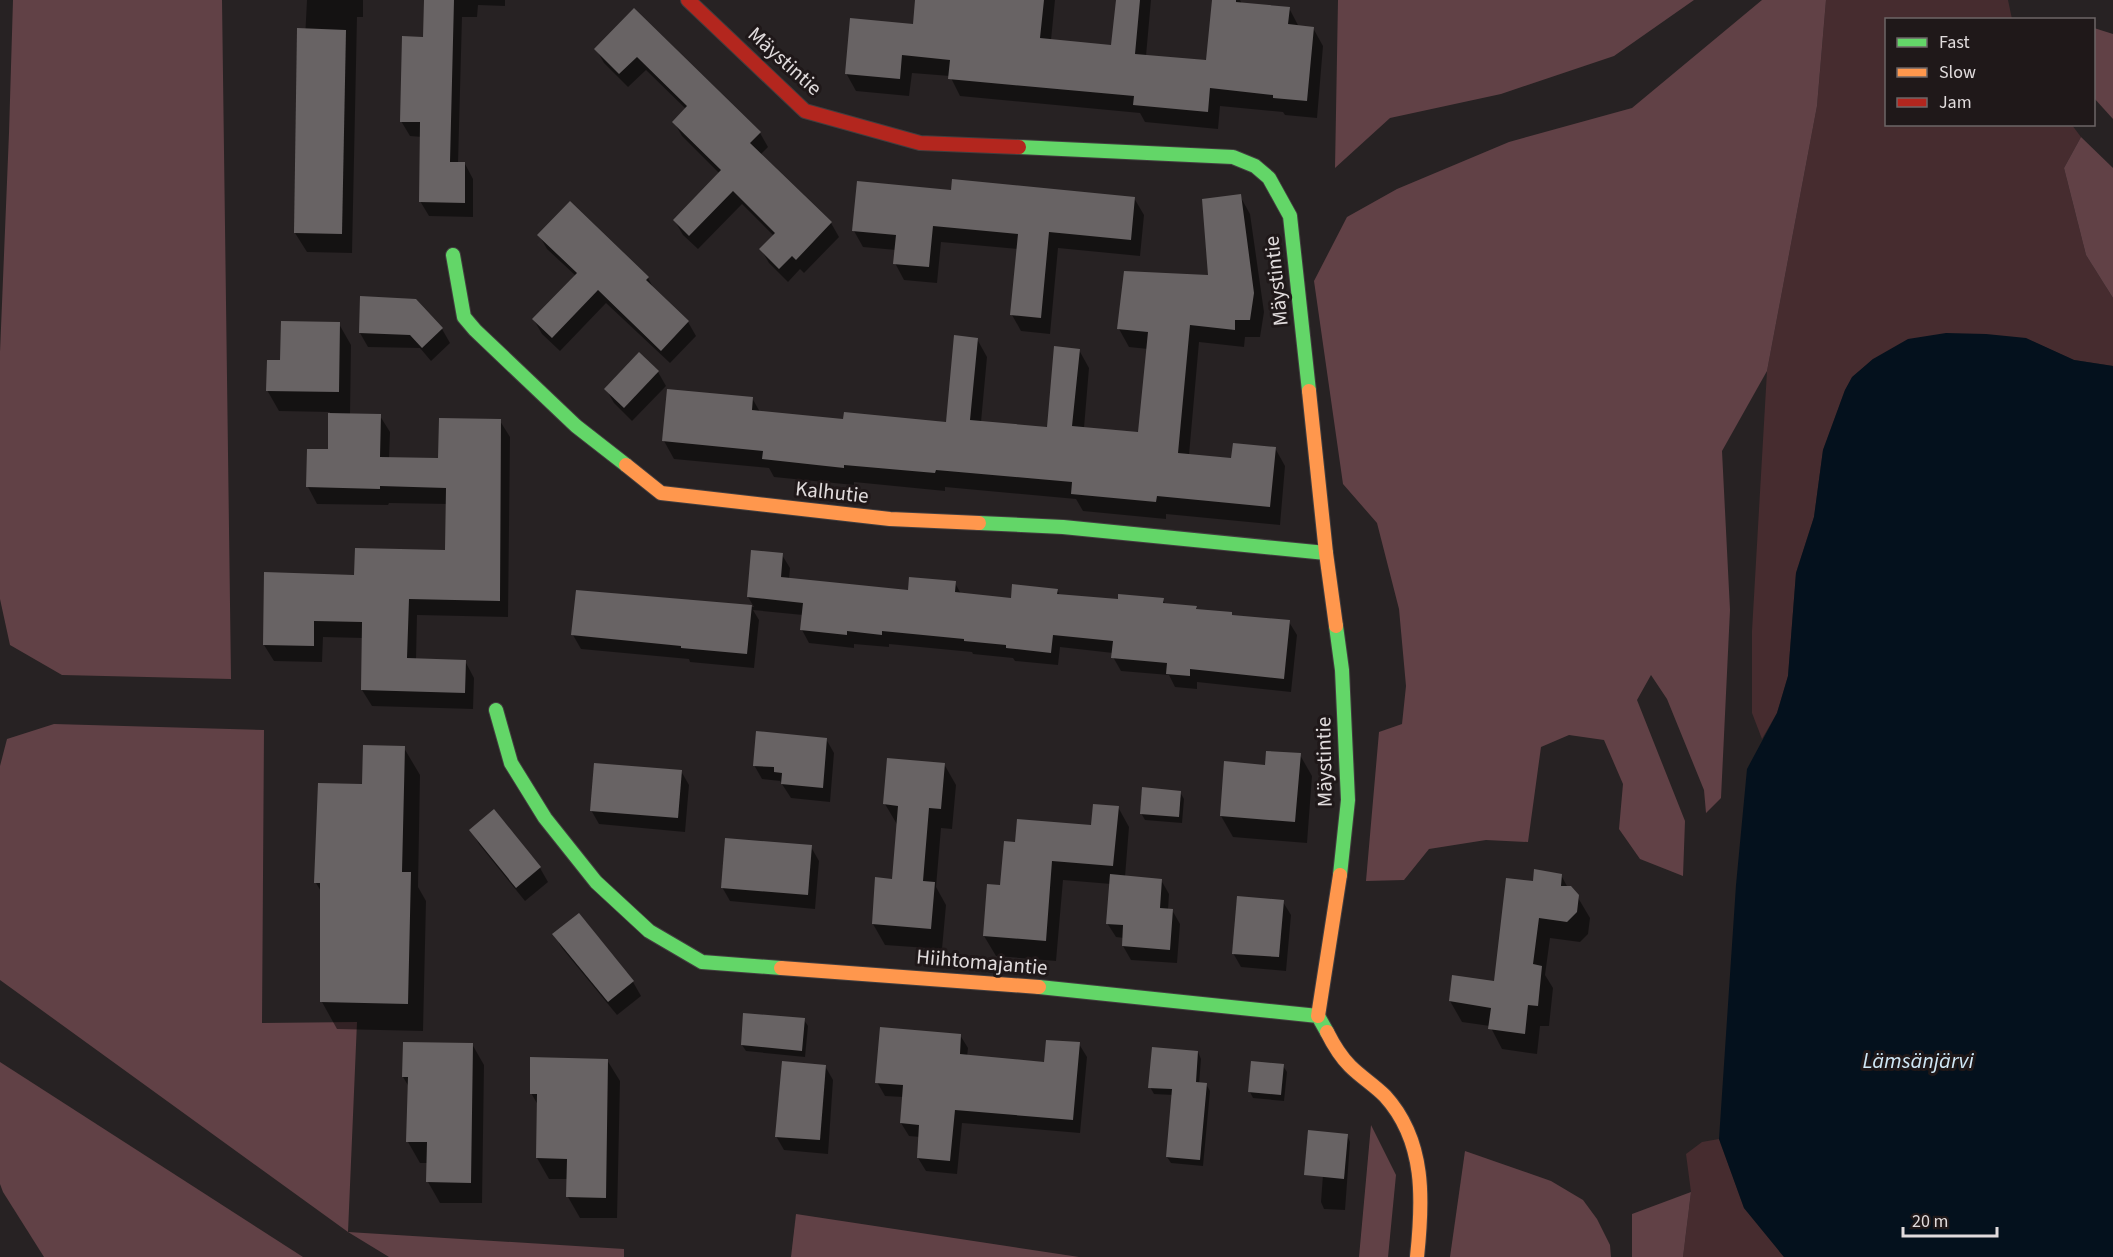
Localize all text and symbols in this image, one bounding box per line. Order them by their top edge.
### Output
legend [1885,18,2095,126]
street label: Mäystintie [741,20,829,102]
text: Fast [1939,30,1970,55]
text: Slow [1939,60,1976,85]
text: Jam [1939,90,1972,115]
street label: Mäystintie [1256,234,1296,328]
street label: Kalhutie [794,473,870,511]
street label: Mäystintie [1308,717,1340,807]
street label: Hiihtomajantie [915,941,1049,983]
water label: Lämsänjärvi [1862,1045,1974,1077]
scale bar [1903,1200,1998,1238]
text: 20 m [1912,1209,1948,1234]

